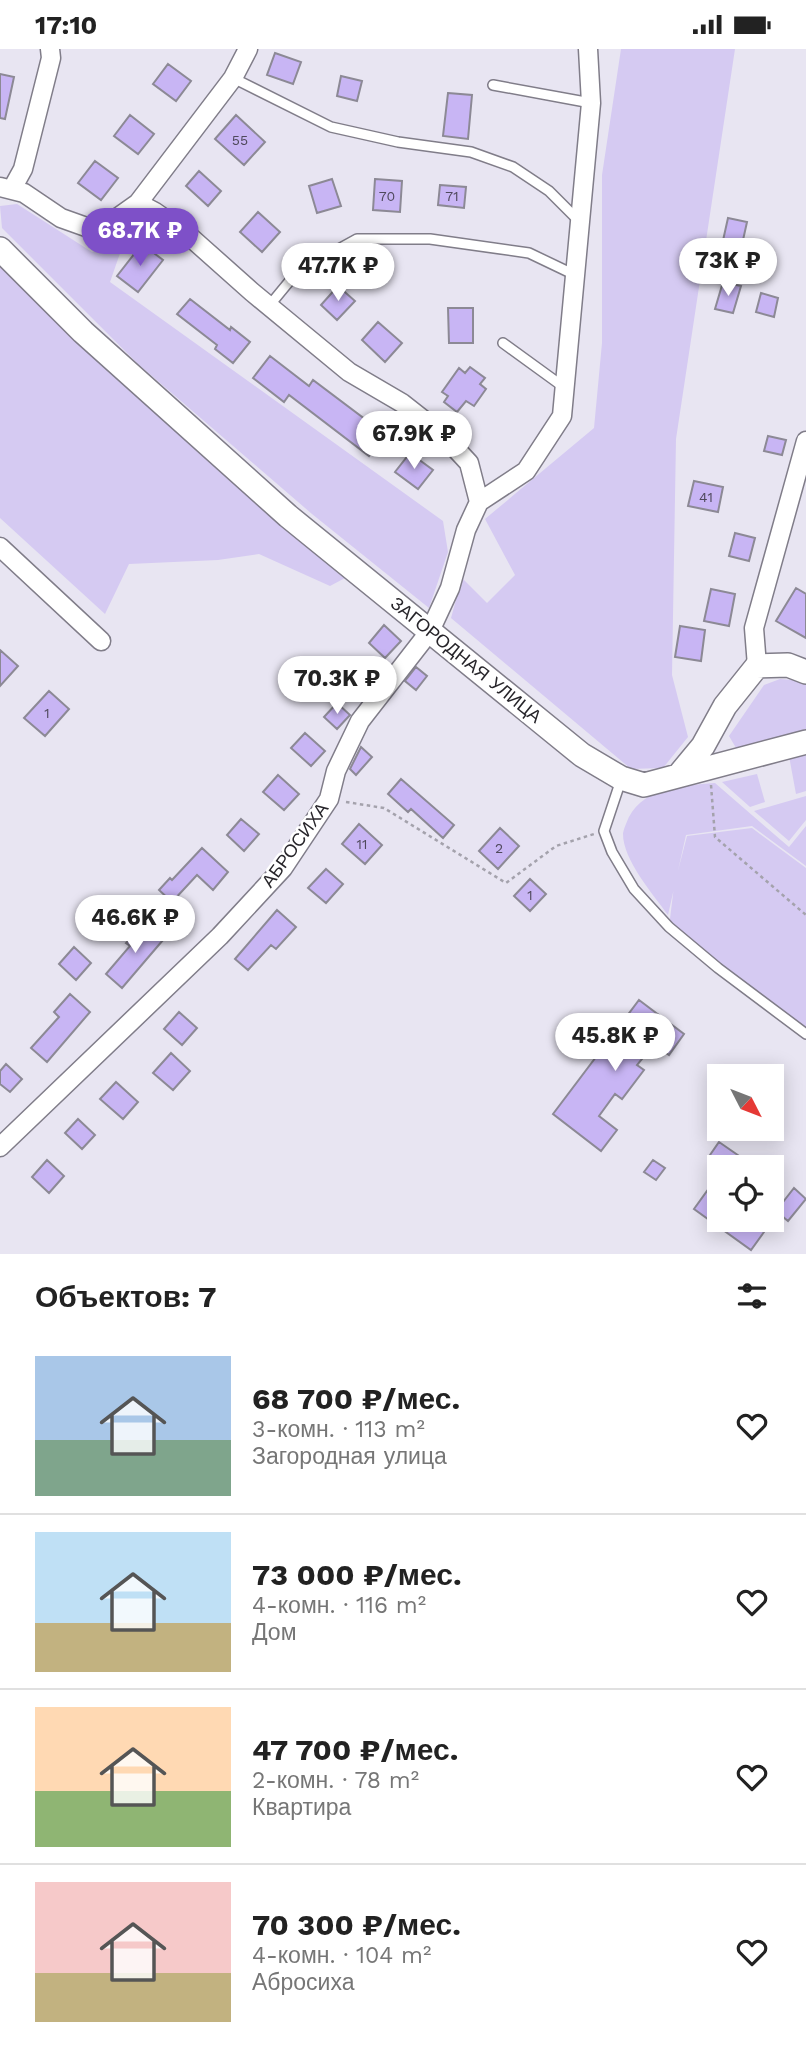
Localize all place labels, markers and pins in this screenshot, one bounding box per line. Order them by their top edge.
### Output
pin: 68.7K ₽ [75,209,205,268]
pin: 73K ₽ [679,239,777,298]
pin: 47.7K ₽ [273,243,403,303]
pin: 67.9K ₽ [349,411,479,471]
pin: 70.3K ₽ [272,657,402,716]
pin: 46.6K ₽ [70,895,200,955]
pin: 45.8K ₽ [550,1013,680,1073]

